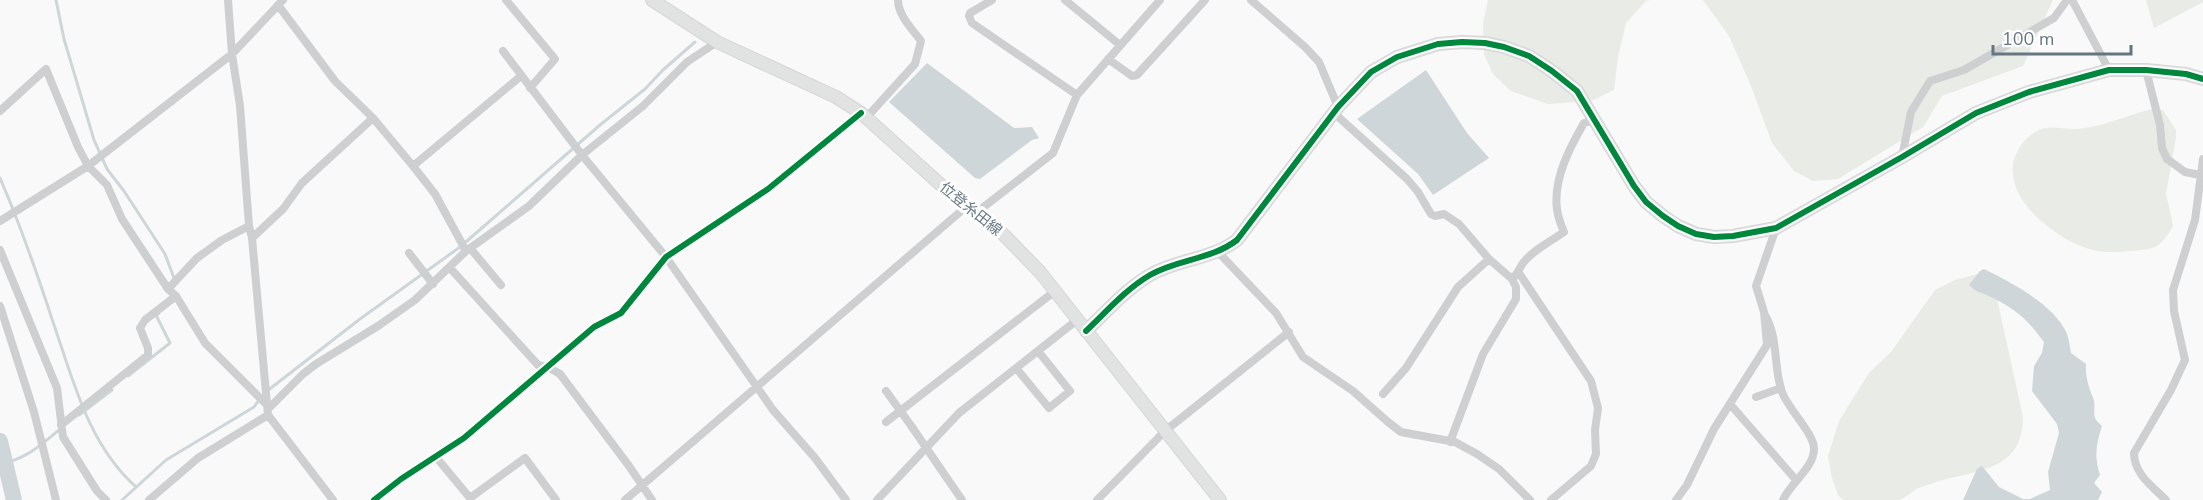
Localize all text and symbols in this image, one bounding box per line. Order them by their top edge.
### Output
scale bar [1993,18,2131,56]
text: 100 m [2002,27,2054,51]
street label: 位登糸田線 [936,178,1006,240]

